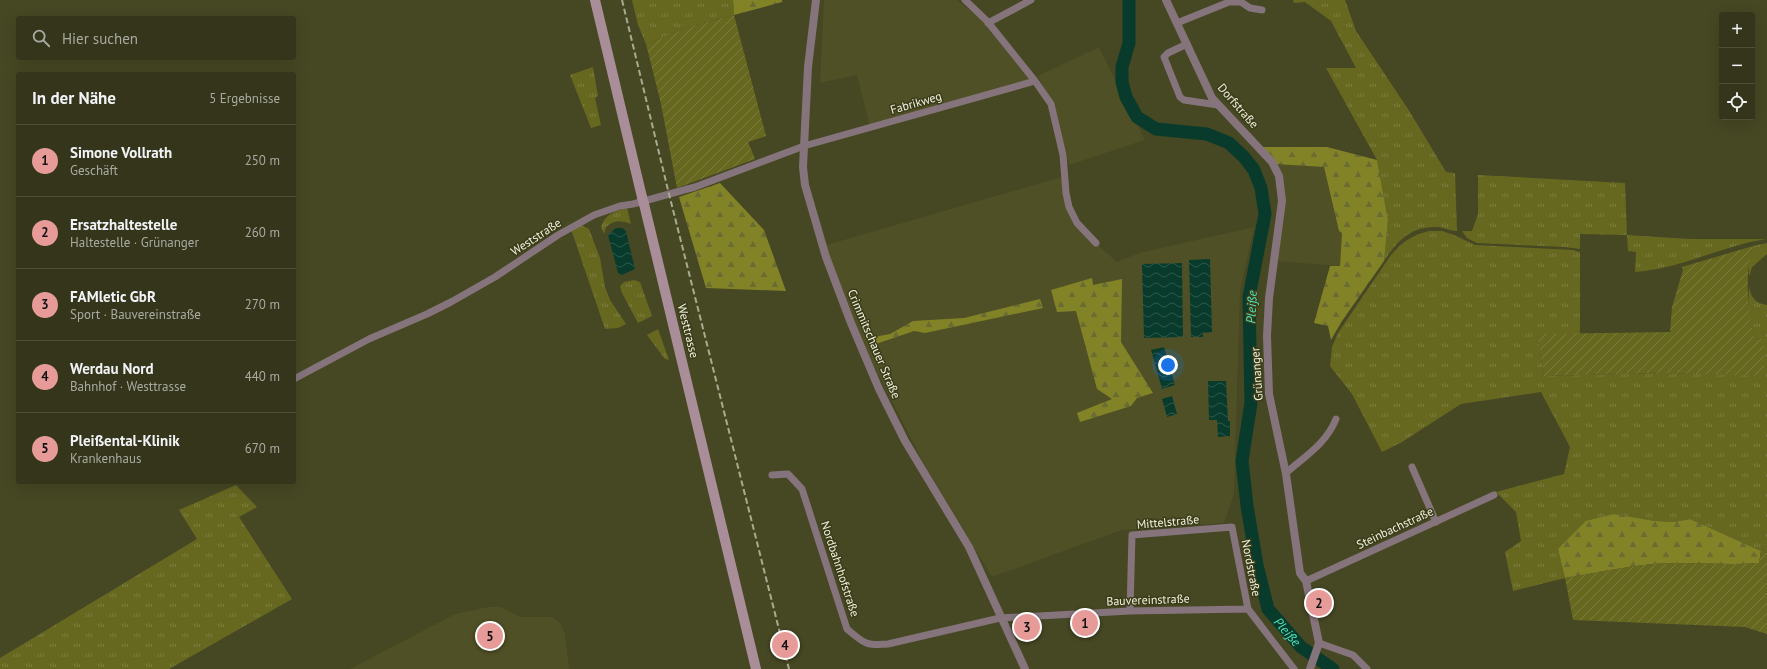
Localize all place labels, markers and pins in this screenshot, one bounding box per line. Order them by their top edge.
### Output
pin: 2 [1306,588,1332,618]
pin: 1 [1072,608,1098,638]
pin: 3 [1014,612,1040,642]
pin: 5 [477,621,503,651]
pin: 4 [772,630,798,660]

